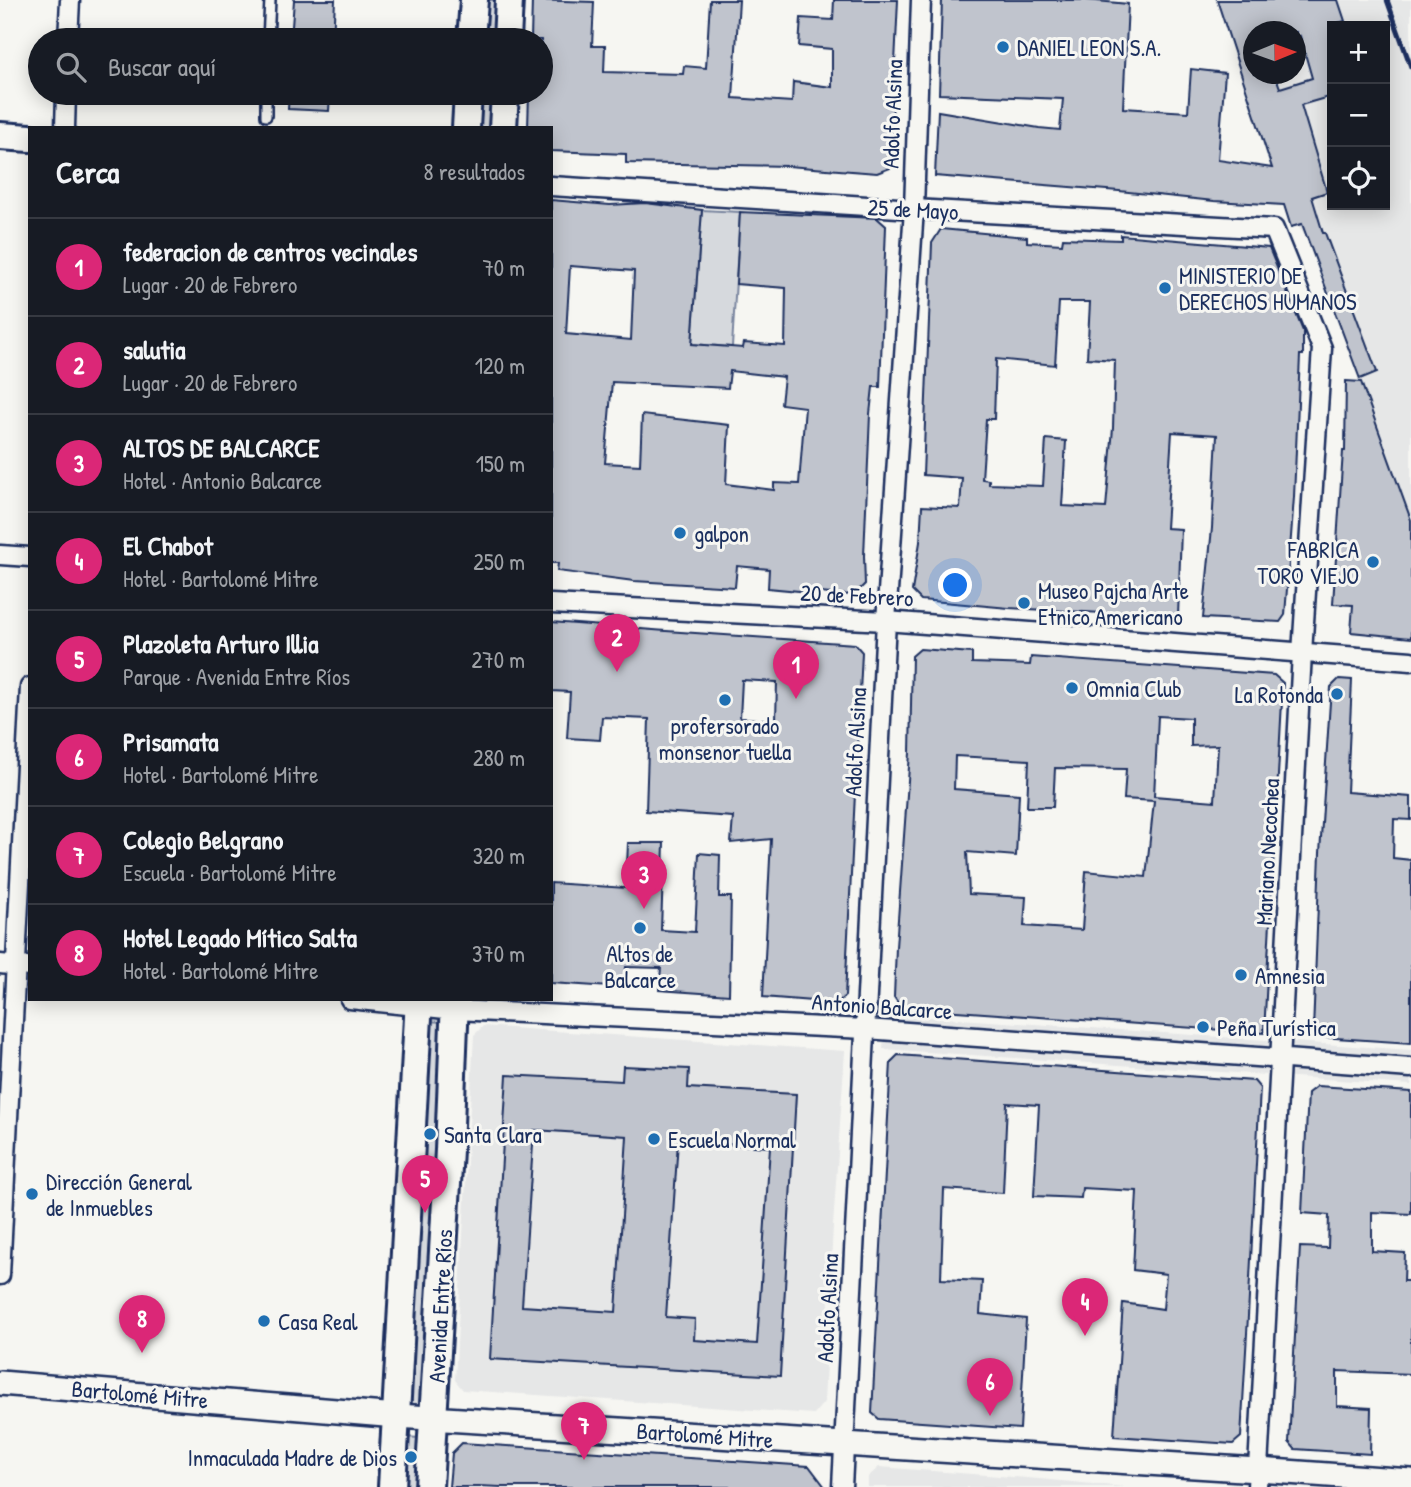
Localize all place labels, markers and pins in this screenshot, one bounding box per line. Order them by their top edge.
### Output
place label: DANIEL LEON S.A. [1017,32,1161,63]
marker: DANIEL LEON S.A. [995,39,1011,55]
place label: MINISTERIO DE DERECHOS HUMANOS [1179,260,1357,317]
marker: MINISTERIO DE DERECHOS HUMANOS [1157,280,1173,296]
place label: galpon [694,518,749,549]
marker: galpon [672,525,688,541]
place label: FABRICA TORO VIEJO [1257,534,1359,591]
marker: FABRICA TORO VIEJO [1365,554,1381,570]
place label: Museo Pajcha Arte Etnico Americano [1038,575,1189,632]
marker: Museo Pajcha Arte Etnico Americano [1016,595,1032,611]
pin: 2 [594,614,640,672]
pin: 1 [773,641,819,699]
place label: Omnia Club [1086,673,1182,704]
place label: La Rotonda [1235,679,1323,710]
marker: Omnia Club [1064,680,1080,696]
marker: La Rotonda [1329,686,1345,702]
marker: profersorado monsenor tuella [717,692,733,708]
place label: profersorado monsenor tuella [659,710,791,767]
pin: 3 [621,851,667,909]
marker: Altos de Balcarce [632,920,648,936]
place label: Altos de Balcarce [604,938,676,995]
place label: Amnesia [1255,960,1324,991]
marker: Amnesia [1233,967,1249,983]
place label: Peña Turística [1217,1012,1336,1043]
marker: Peña Turística [1195,1019,1211,1035]
place label: Santa Clara [444,1119,542,1150]
place label: Escuela Normal [668,1124,797,1155]
marker: Santa Clara [422,1126,438,1142]
marker: Escuela Normal [646,1131,662,1147]
pin: 5 [402,1155,448,1213]
place label: Dirección General de Inmuebles [46,1166,193,1223]
marker: Dirección General de Inmuebles [24,1186,40,1202]
pin: 4 [1062,1278,1108,1336]
pin: 8 [119,1295,165,1353]
place label: Casa Real [278,1306,358,1337]
marker: Casa Real [256,1313,272,1329]
pin: 6 [967,1358,1013,1416]
pin: 7 [561,1402,607,1460]
place label: Inmaculada Madre de Dios [187,1442,397,1473]
marker: Inmaculada Madre de Dios [403,1449,419,1465]

